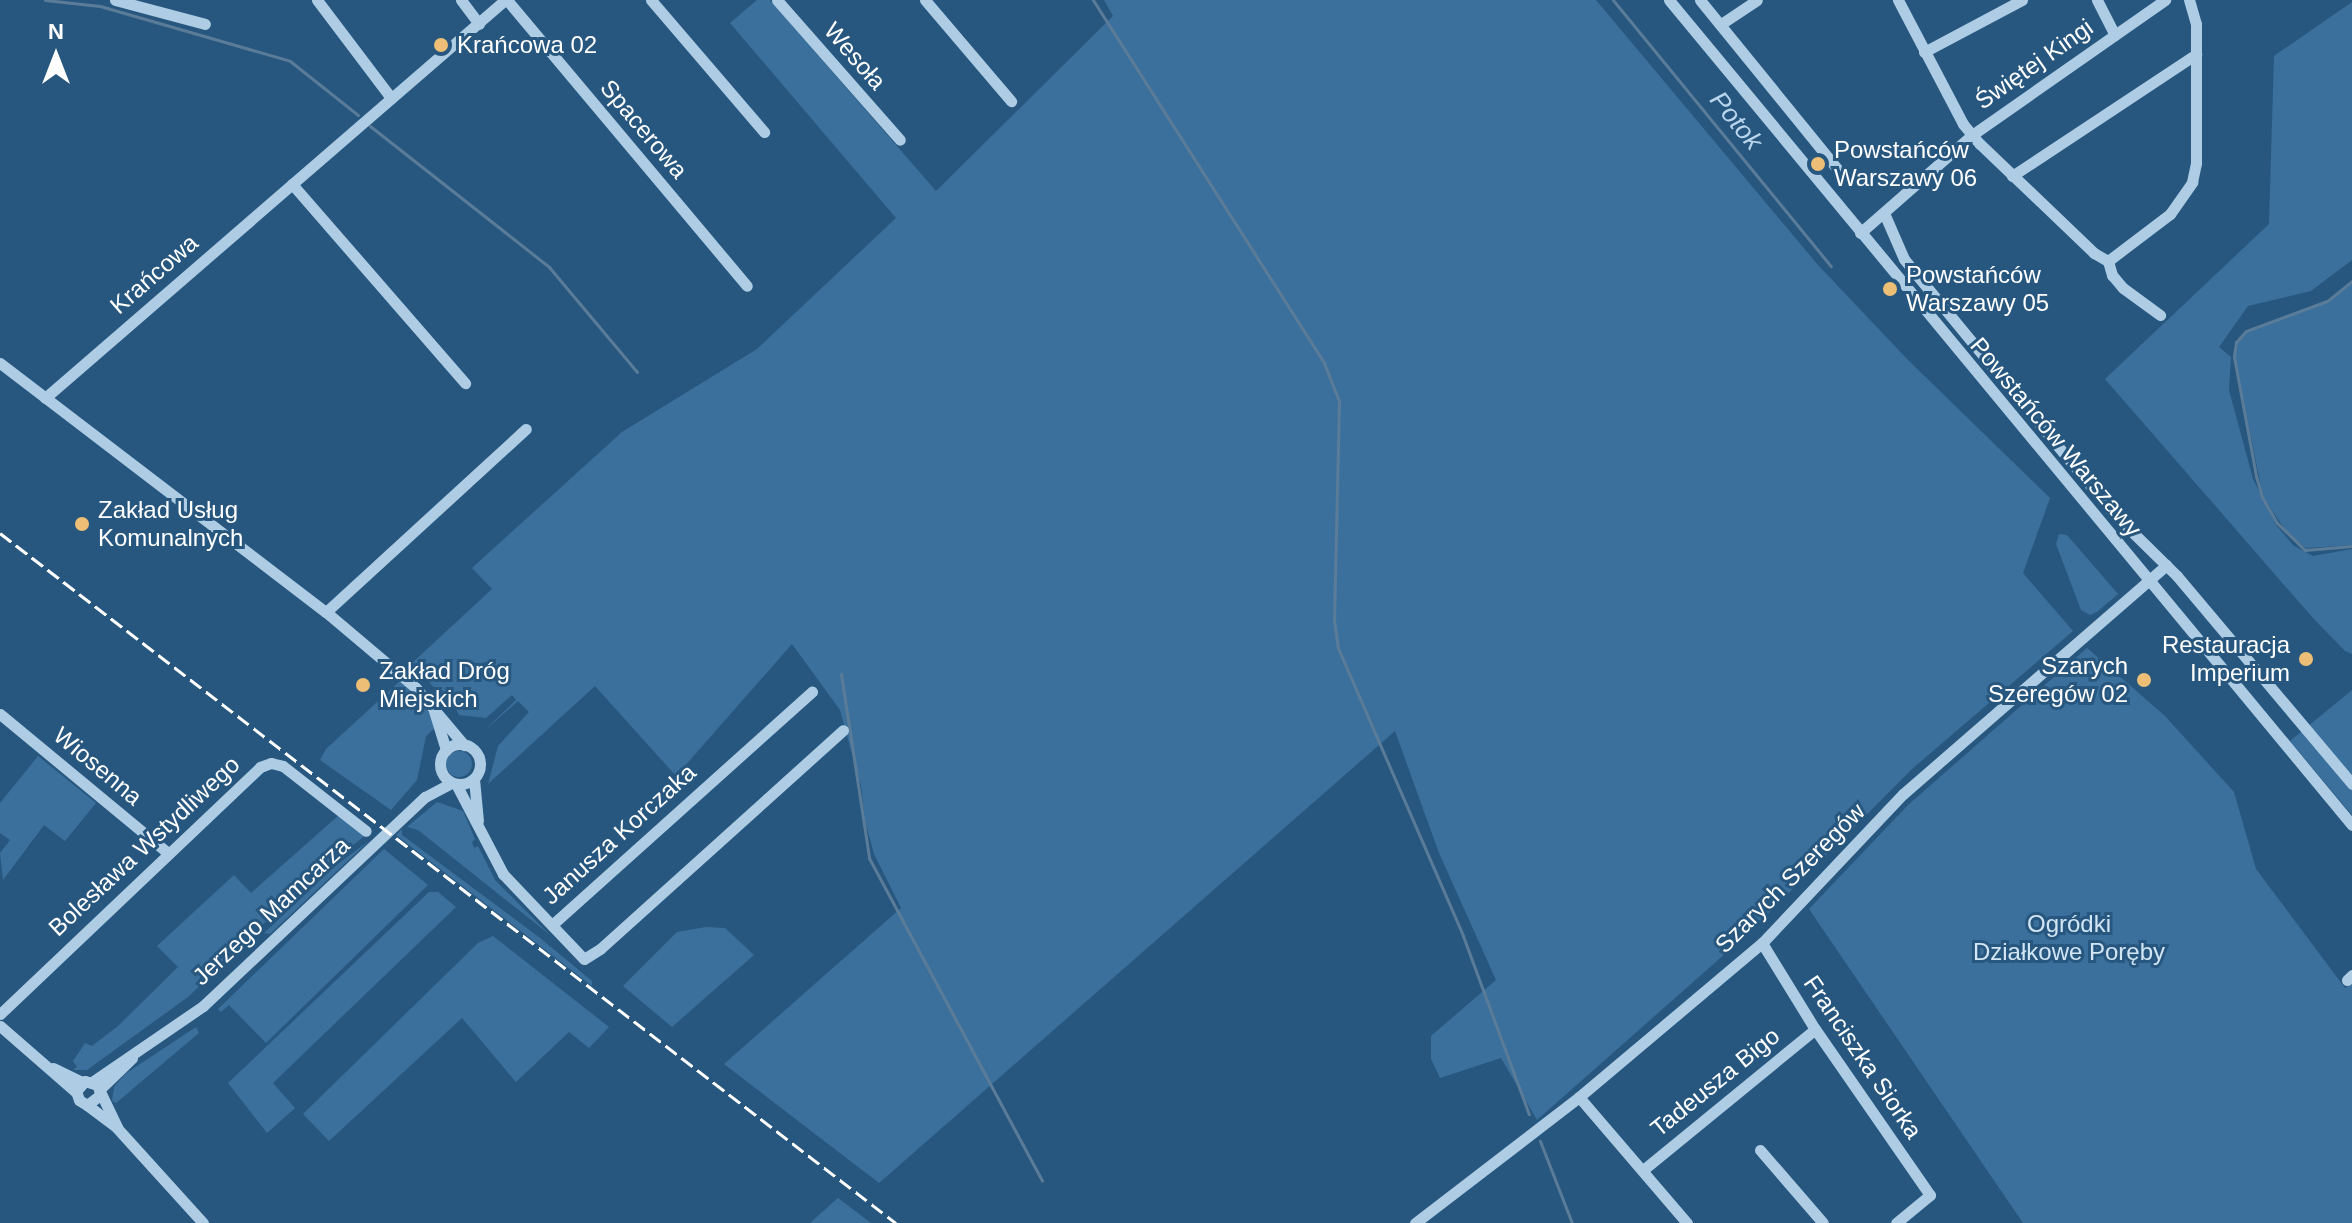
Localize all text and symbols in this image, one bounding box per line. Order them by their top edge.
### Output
street label: Świętej Kingi [1969,13,2099,115]
north arrow [16,16,96,96]
street label: Wesoła [818,17,892,95]
text: N [48,19,64,44]
place label: Krańcowa 02 [457,31,597,59]
marker: Krańcowa 02 [432,36,450,54]
street label: Spacerowa [594,74,694,184]
water label: Potok [1703,85,1769,157]
place label: Powstańców Warszawy 06 [1834,136,1977,192]
marker: Powstańców Warszawy 06 [1809,155,1827,173]
street label: Krańcowa [104,228,204,320]
place label: Powstańców Warszawy 05 [1906,261,2049,317]
marker: Powstańców Warszawy 05 [1881,280,1899,298]
street label: Powstańców Warszawy [1964,332,2148,542]
place label: Zakład Usług Komunalnych [98,496,243,552]
marker: Zakład Usług Komunalnych [73,515,91,533]
place label: Restauracja Imperium [2162,631,2290,687]
marker: Restauracja Imperium [2297,650,2315,668]
place label: Szarych Szeregów 02 [1988,652,2128,708]
place label: Zakład Dróg Miejskich [379,657,510,713]
marker: Szarych Szeregów 02 [2135,671,2153,689]
marker: Zakład Dróg Miejskich [354,676,372,694]
street label: Wiosenna [48,721,148,811]
street label: Bolesława Wstydliwego [42,750,246,942]
street label: Janusza Korczaka [536,758,702,910]
street label: Szarych Szeregów [1709,797,1871,959]
street label: Jerzego Mamcarza [187,831,355,991]
park label: Ogródki Działkowe Poręby [1973,910,2165,966]
street label: Franciszka Siorka [1798,970,1928,1144]
street label: Tadeusza Bigo [1645,1021,1785,1143]

